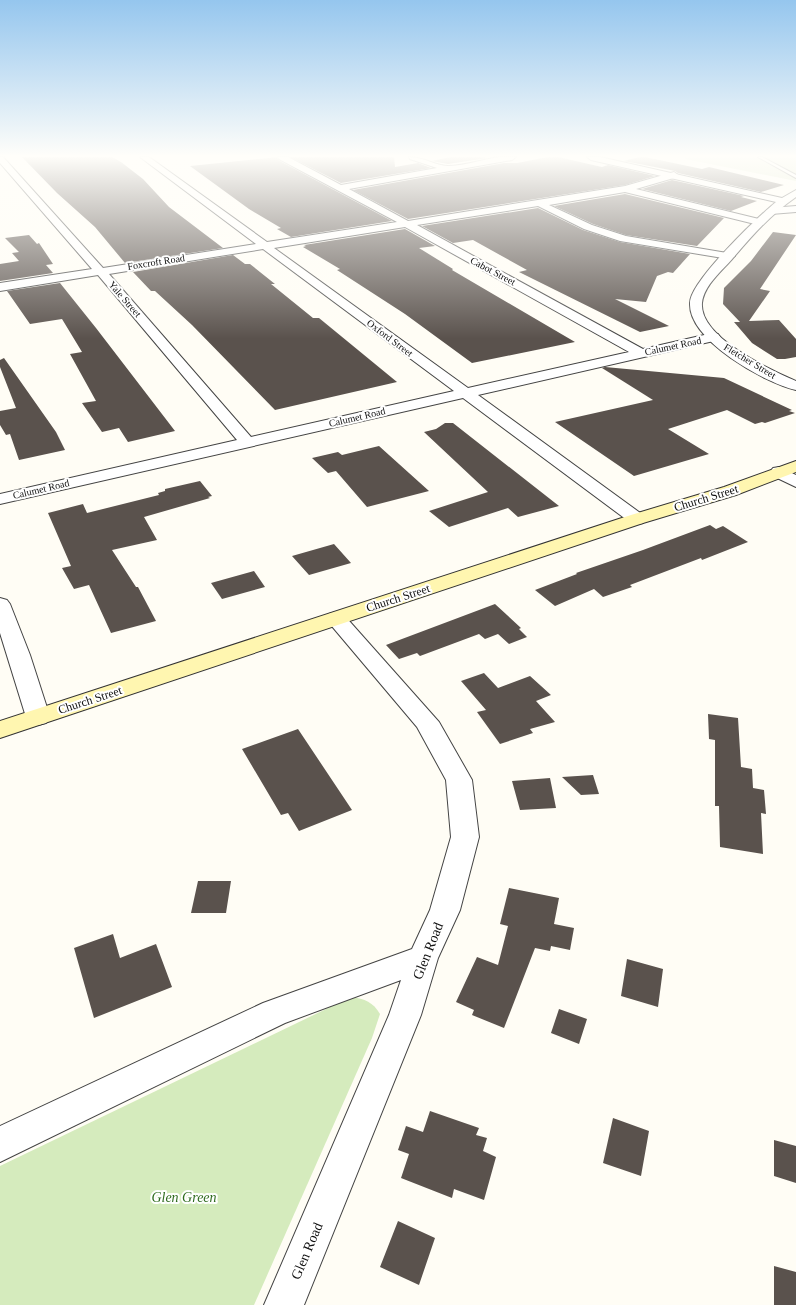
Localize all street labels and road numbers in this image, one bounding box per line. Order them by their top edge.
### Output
street label: Foxcroft Road [126,252,186,272]
street label: Cabot Street [468,254,518,288]
street label: Yale Street [107,279,144,319]
street label: Oxford Street [365,317,415,359]
street label: Calumet Road [644,335,702,357]
street label: Fletcher Street [722,341,778,381]
street label: Calumet Road [328,405,386,429]
street label: Calumet Road [12,477,70,501]
street label: Church Street [672,481,740,514]
street label: Church Street [364,581,432,615]
street label: Church Street [56,683,124,717]
street label: Glen Road [410,920,446,982]
street label: Glen Road [288,1220,326,1282]

